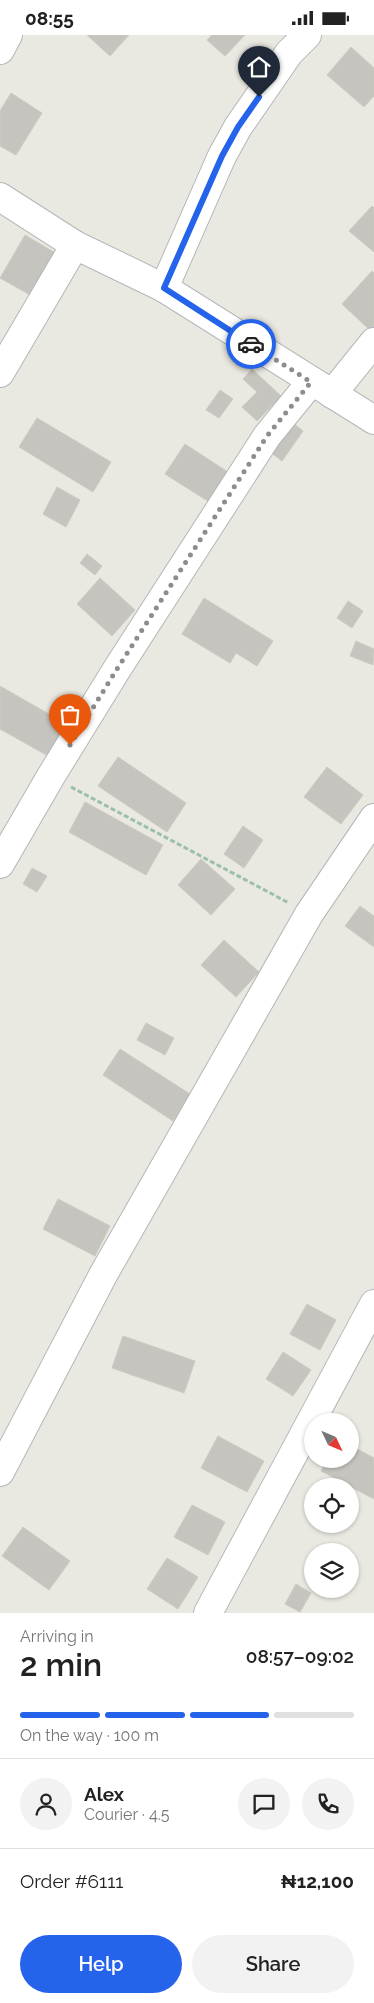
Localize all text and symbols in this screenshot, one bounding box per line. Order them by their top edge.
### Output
text: 08:55 [25,7,74,29]
pin [238,46,280,97]
icon: home [245,53,273,81]
courier [226,319,276,369]
icon: car [237,330,265,358]
pin [49,694,91,745]
icon: bag [56,701,84,729]
north arrow [304,1413,359,1467]
map controls [304,1413,359,1598]
button: locate [304,1478,359,1533]
button: layers [304,1543,359,1598]
text: Arriving in [20,1627,94,1646]
text: 08:57–09:02 [246,1645,354,1667]
text: 2 min [20,1646,102,1683]
text: On the way · 100 m [20,1726,159,1745]
button: person [20,1778,72,1830]
button: chat [238,1778,290,1830]
button: phone [302,1778,354,1830]
text: Alex [84,1783,124,1805]
text: Courier · 4.5 [84,1805,169,1824]
text: Order #6111 [20,1870,123,1892]
text: ₦12,100 [280,1870,354,1892]
button: Help [20,1935,182,1993]
button: Share [192,1935,354,1993]

